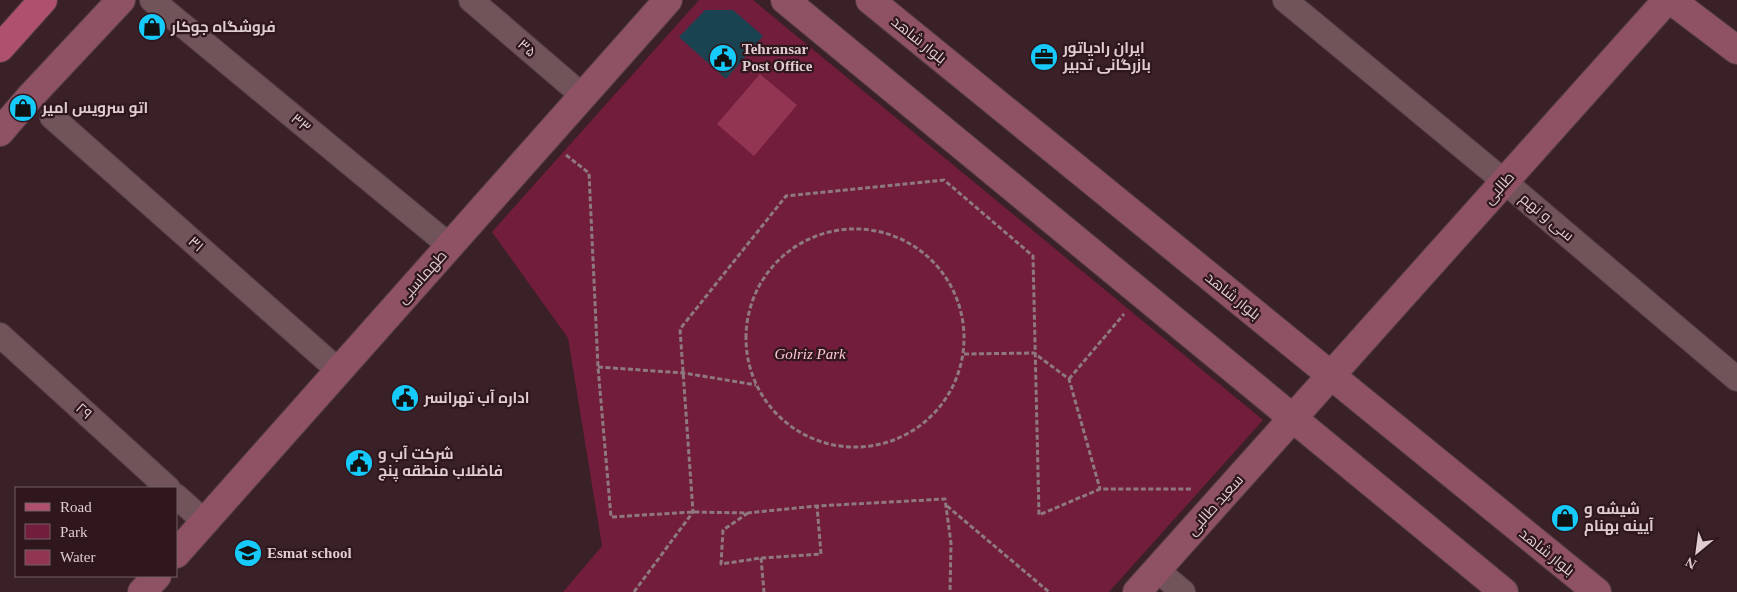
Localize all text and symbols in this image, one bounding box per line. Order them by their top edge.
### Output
shop icon: فروشگاه جوکار [137,12,167,42]
street label: بلوار شاهد [888,13,950,68]
place label: فروشگاه جوکار [170,19,276,36]
street label: ۳۵ [515,36,539,60]
place label: ایران رادیاتور بازرگانی تدبیر [1062,40,1151,74]
place label: Tehransar Post Office [742,41,813,74]
office icon: ایران رادیاتور بازرگانی تدبیر [1029,42,1059,72]
public building icon: Tehransar Post Office [708,43,738,73]
shop icon: اتو سرویس امیر [8,93,38,123]
place label: اتو سرویس امیر [41,100,148,117]
street label: ۳۳ [288,110,314,136]
street label: طالبی [1481,169,1519,209]
street label: سی و نهم [1516,190,1577,246]
street label: ۳۱ [185,233,207,255]
street label: طهماسبی [394,247,451,308]
street label: بلوار شاهد [1202,269,1264,324]
park label: Golriz Park [774,346,846,362]
public building icon: اداره آب تهرانسر [390,383,420,413]
place label: اداره آب تهرانسر [423,389,529,407]
street label: ۲۹ [73,400,95,422]
place label: شرکت آب و فاضلاب منطقه پنج [378,445,503,482]
public building icon: شرکت آب و فاضلاب منطقه پنج [344,448,374,478]
street label: سعید طالبی [1184,472,1248,540]
legend [15,487,178,577]
text: Road [60,499,92,515]
place label: شیشه و آیینه بهنام [1584,501,1654,536]
shop icon: شیشه و آیینه بهنام [1550,503,1580,533]
text: Park [60,524,88,540]
street label: بلوار شاهد [1516,525,1578,580]
north arrow [1672,527,1722,577]
school or university icon: Esmat school [233,538,263,568]
place label: Esmat school [267,545,352,561]
text: Water [60,549,95,565]
text: N [1683,554,1699,572]

